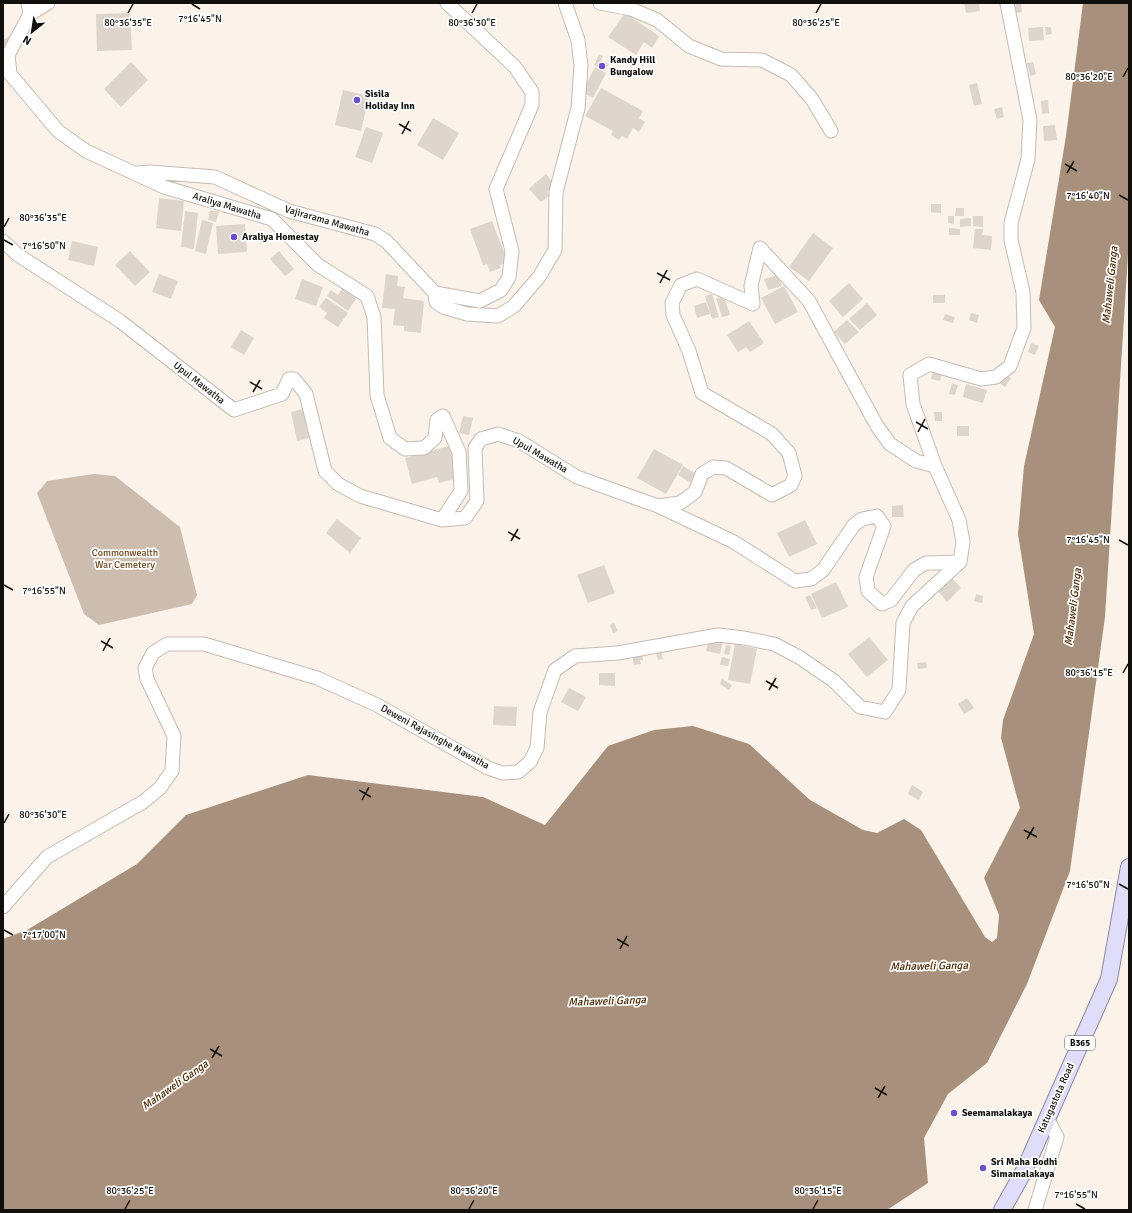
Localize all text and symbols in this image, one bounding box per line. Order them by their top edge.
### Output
north arrow [12,12,52,52]
text: 7°16'45"N [178,13,222,25]
text: 80°36'35"E [104,17,152,29]
text: 80°36'30"E [448,17,496,29]
text: 80°36'25"E [792,17,840,29]
text: N [21,33,34,48]
place label: Kandy Hill Bungalow [610,54,655,78]
marker: Kandy Hill Bungalow [597,61,607,71]
text: 80°36'20"E [1065,71,1113,83]
place label: Sisila Holiday Inn [365,88,415,112]
marker: Sisila Holiday Inn [352,95,362,105]
street label: Araliya Mawatha [191,190,263,222]
text: 7°16'40"N [1066,190,1110,202]
street label: Vajirarama Mawatha [283,203,371,239]
text: 80°36'35"E [19,212,67,224]
place label: Araliya Homestay [242,231,319,243]
marker: Araliya Homestay [229,232,239,242]
text: 7°16'50"N [22,240,66,252]
water label: Mahaweli Ganga [1099,245,1121,324]
street label: Upul Mawatha [171,359,227,407]
street label: Upul Mawatha [510,434,570,476]
text: 7°16'45"N [1066,534,1110,546]
park label: Commonwealth War Cemetery [92,547,158,571]
water label: Mahaweli Ganga [1062,567,1084,646]
text: 7°16'55"N [22,585,66,597]
text: 80°36'15"E [1065,667,1113,679]
street label: Deweni Rajasinghe Mawatha [379,702,491,772]
text: 80°36'30"E [19,809,67,821]
text: 7°16'50"N [1066,879,1110,891]
text: 7°17'00"N [22,929,66,941]
water label: Mahaweli Ganga [890,959,968,973]
water label: Mahaweli Ganga [568,993,647,1009]
road number: B365 [1065,1036,1095,1050]
water label: Mahaweli Ganga [139,1057,211,1113]
street label: Katugastota Road [1035,1061,1077,1135]
place label: Seemamalakaya [962,1107,1032,1119]
marker: Seemamalakaya [949,1108,959,1118]
place label: Sri Maha Bodhi Simamalakaya [991,1156,1057,1180]
marker: Sri Maha Bodhi Simamalakaya [978,1163,988,1173]
text: 80°36'25"E [106,1185,154,1197]
text: 80°36'20"E [450,1185,498,1197]
text: 80°36'15"E [794,1185,842,1197]
text: 7°16'55"N [1054,1189,1098,1201]

